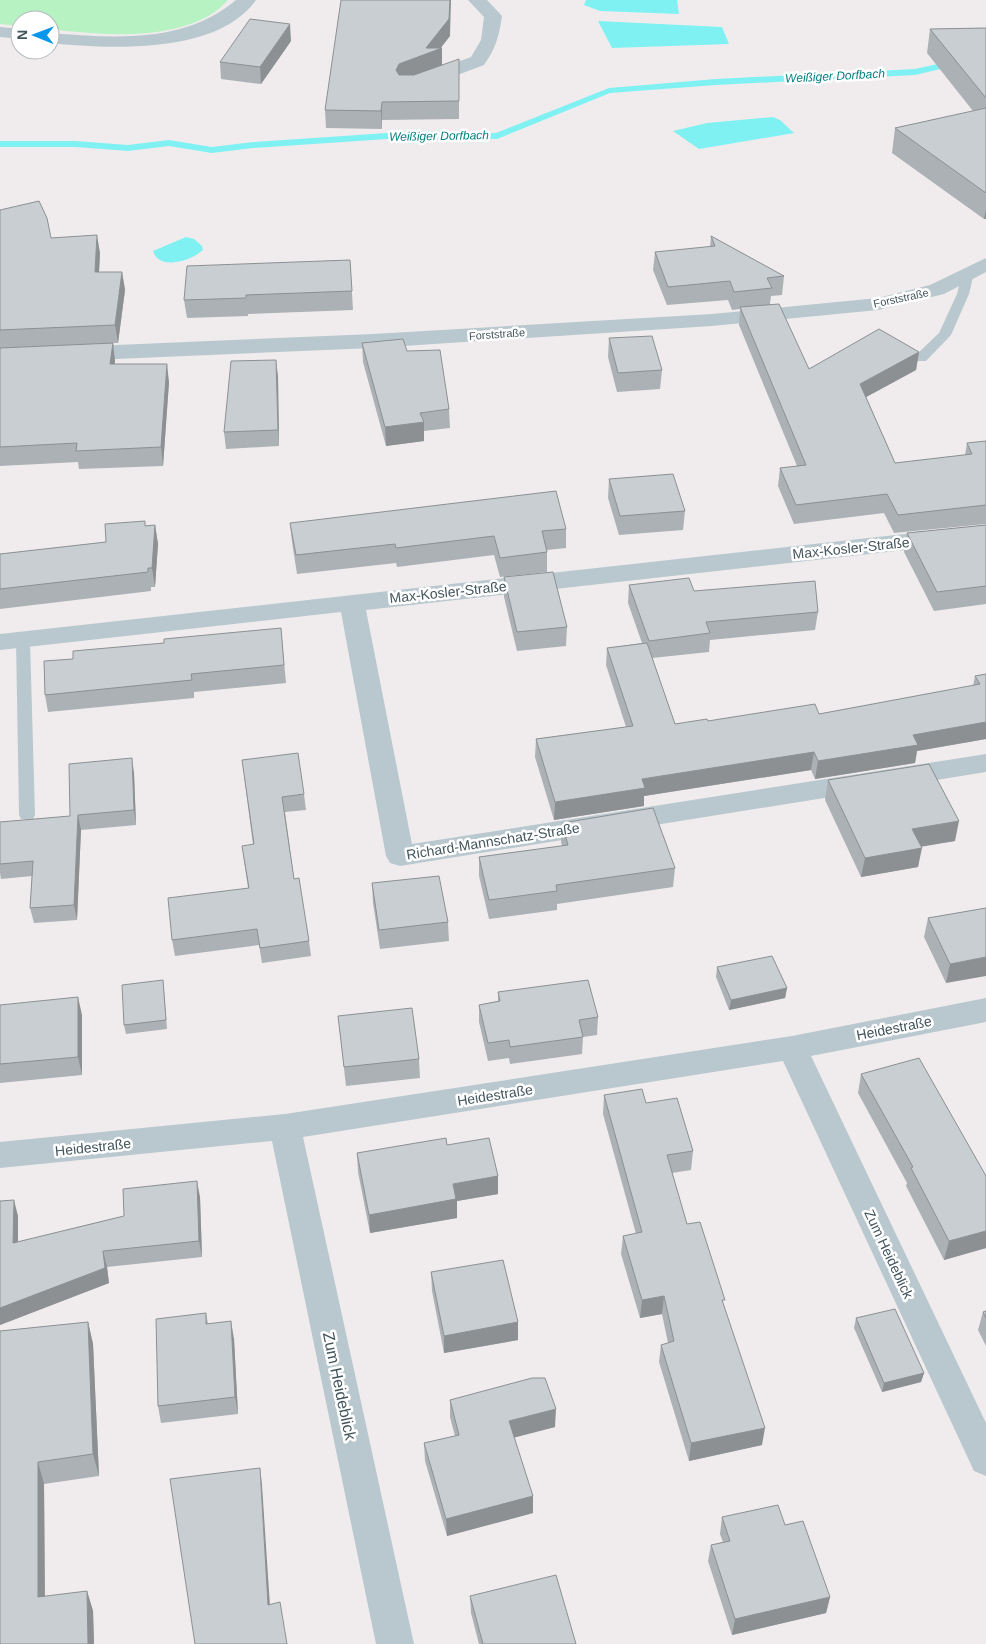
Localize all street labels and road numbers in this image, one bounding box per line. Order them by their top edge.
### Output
street label: Forststraße [872,286,930,310]
street label: Forststraße [469,326,525,342]
street label: Max-Kosler-Straße [792,534,910,562]
street label: Max-Kosler-Straße [389,578,507,606]
street label: Richard-Mannschatz-Straße [405,819,581,863]
street label: Heidestraße [855,1013,933,1043]
street label: Heidestraße [456,1081,534,1109]
street label: Heidestraße [54,1135,132,1159]
street label: Zum Heideblick [861,1207,917,1302]
street label: Zum Heideblick [320,1330,359,1443]

